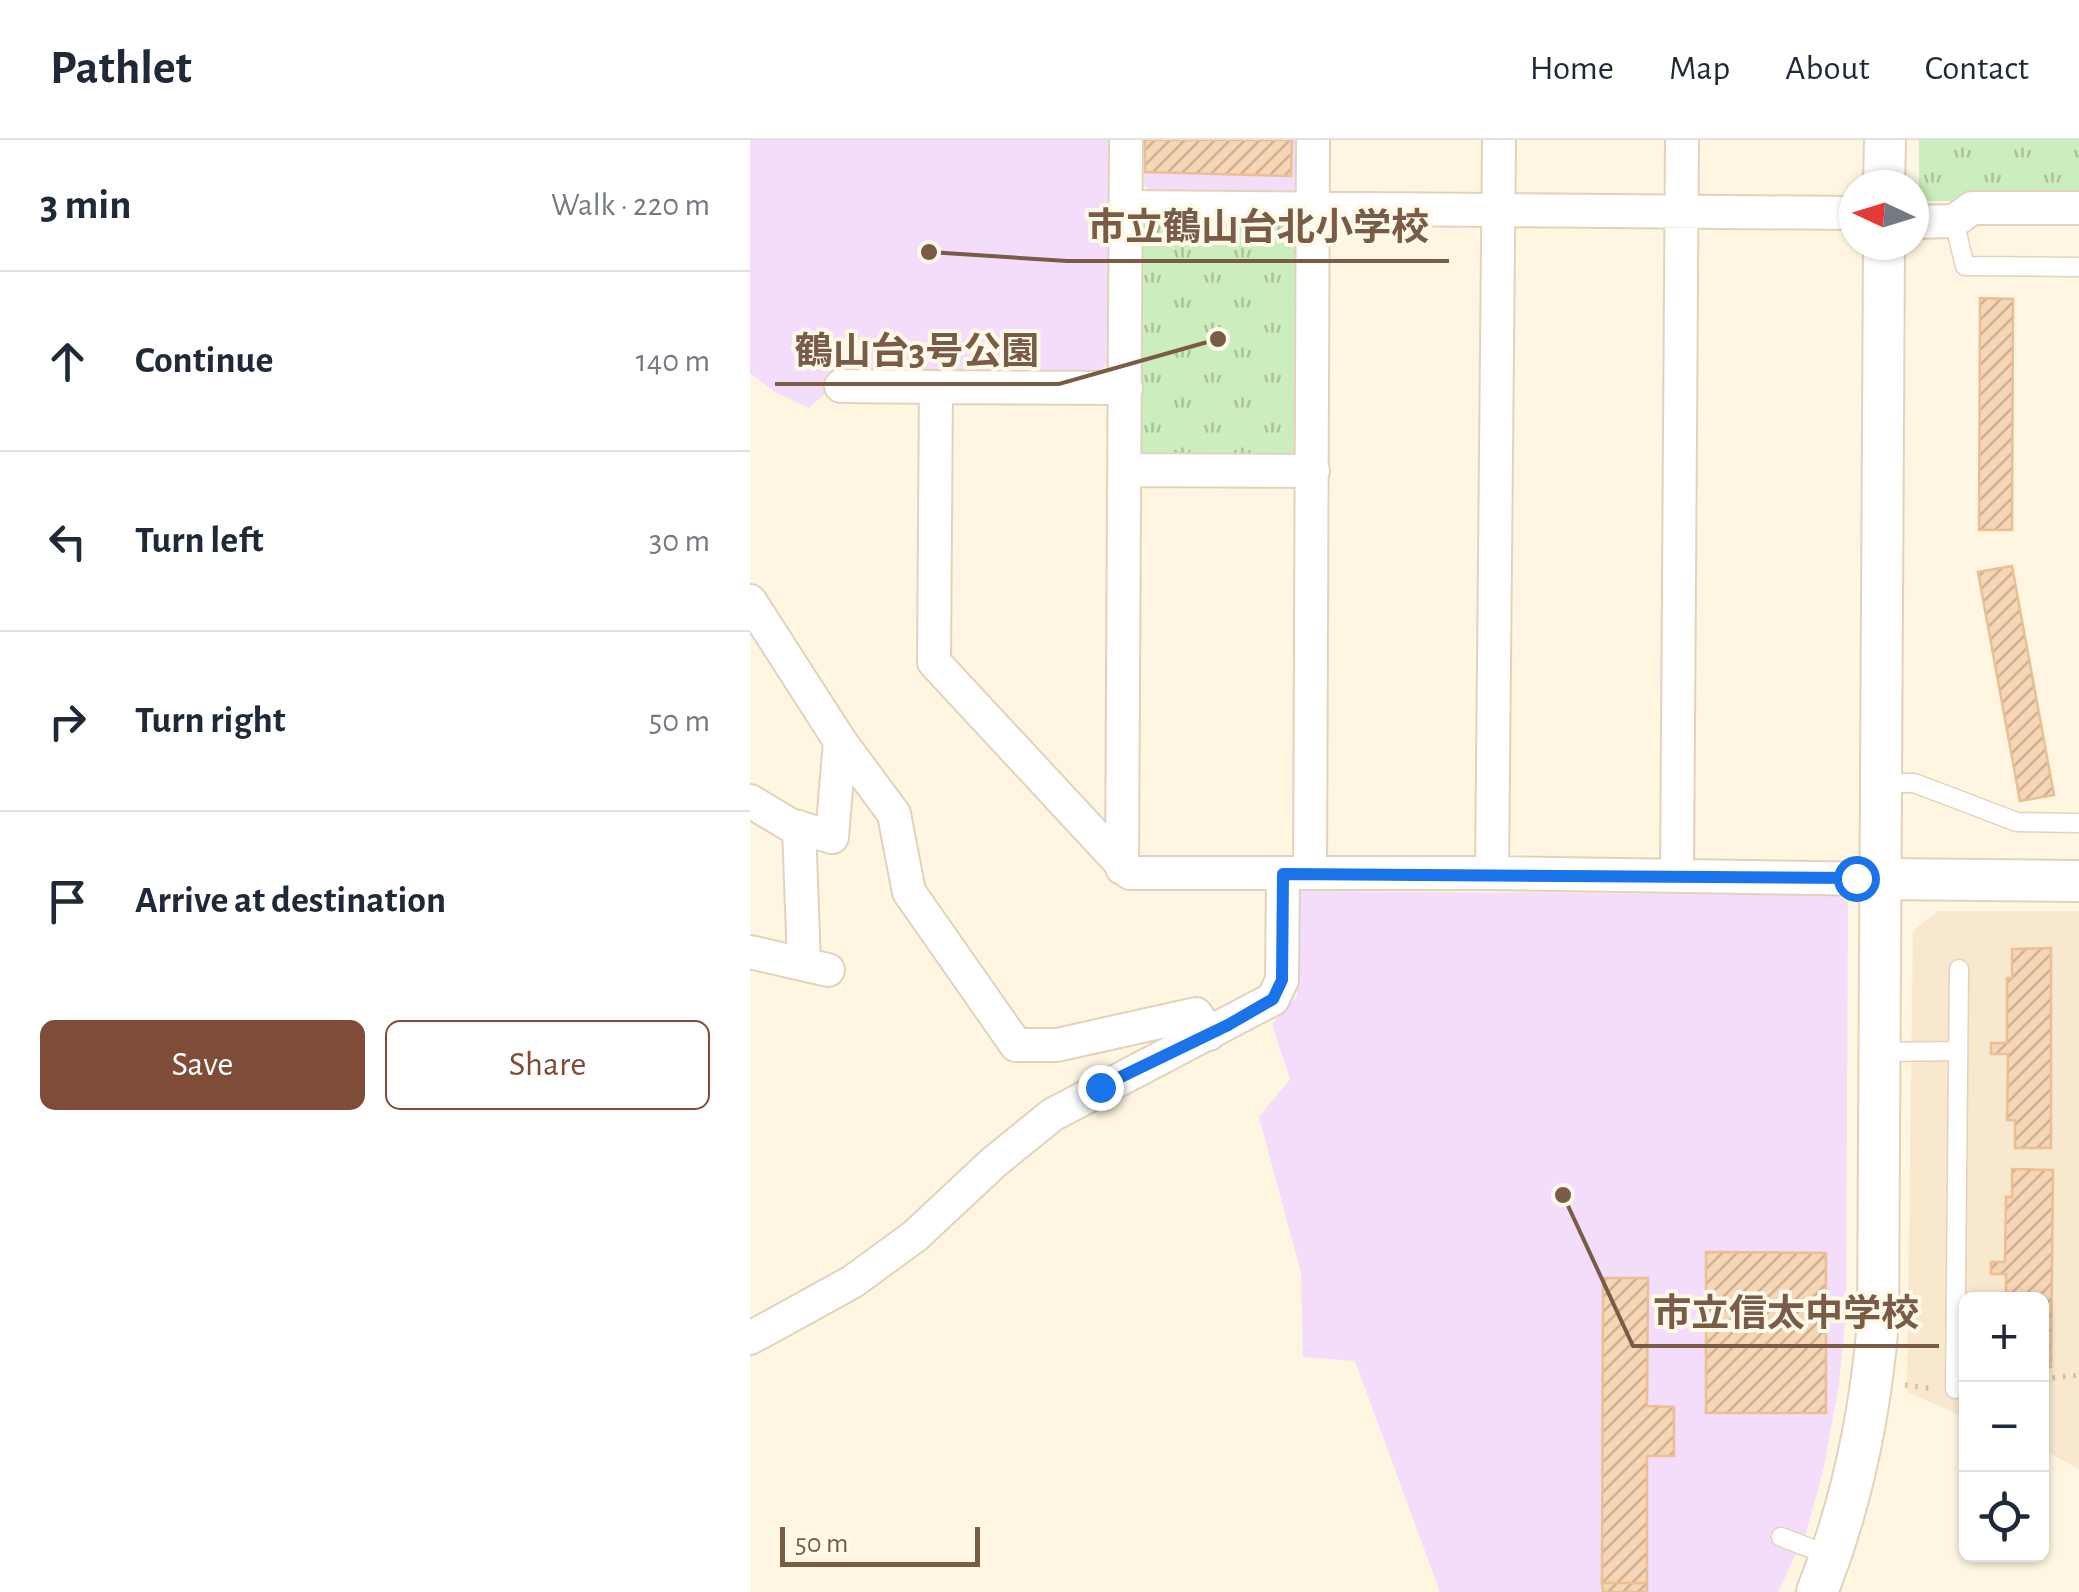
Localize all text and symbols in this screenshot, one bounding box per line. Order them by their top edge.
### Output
text: Pathlet [50,45,192,93]
text: Home [1530,51,1614,86]
text: Map [1669,51,1730,86]
text: About [1785,51,1870,86]
text: Contact [1925,51,2029,86]
north arrow [1839,170,1929,260]
text: 3 min [40,184,132,226]
text: Walk · 220 m [551,189,710,221]
callout: 市立鶴山台北小学校 [1067,193,1449,261]
text: 市立鶴山台北小学校 [1087,207,1429,248]
callout: 鶴山台3号公園 [775,316,1059,384]
text: 鶴山台3号公園 [795,331,1039,372]
icon: ahead [40,334,95,389]
text: Continue [135,342,273,380]
text: 140 m [636,345,710,377]
icon: left [40,514,95,569]
text: Turn left [135,522,263,560]
text: 30 m [649,525,710,557]
icon: right [40,694,95,749]
text: Turn right [135,702,285,740]
text: 50 m [649,705,710,737]
route start [1834,856,1880,902]
icon: arrive [40,874,95,929]
text: Arrive at destination [135,882,446,920]
button: Save [40,1020,365,1110]
button: Share [385,1020,710,1110]
route end [1078,1065,1124,1111]
callout: 市立信太中学校 [1633,1278,1939,1346]
map controls [1959,1292,2049,1562]
button: + [1959,1292,2049,1382]
text: 市立信太中学校 [1653,1293,1919,1334]
button: − [1959,1382,2049,1472]
button: locate [1959,1472,2049,1562]
scale bar [780,1522,980,1566]
text: 50 m [795,1530,849,1558]

